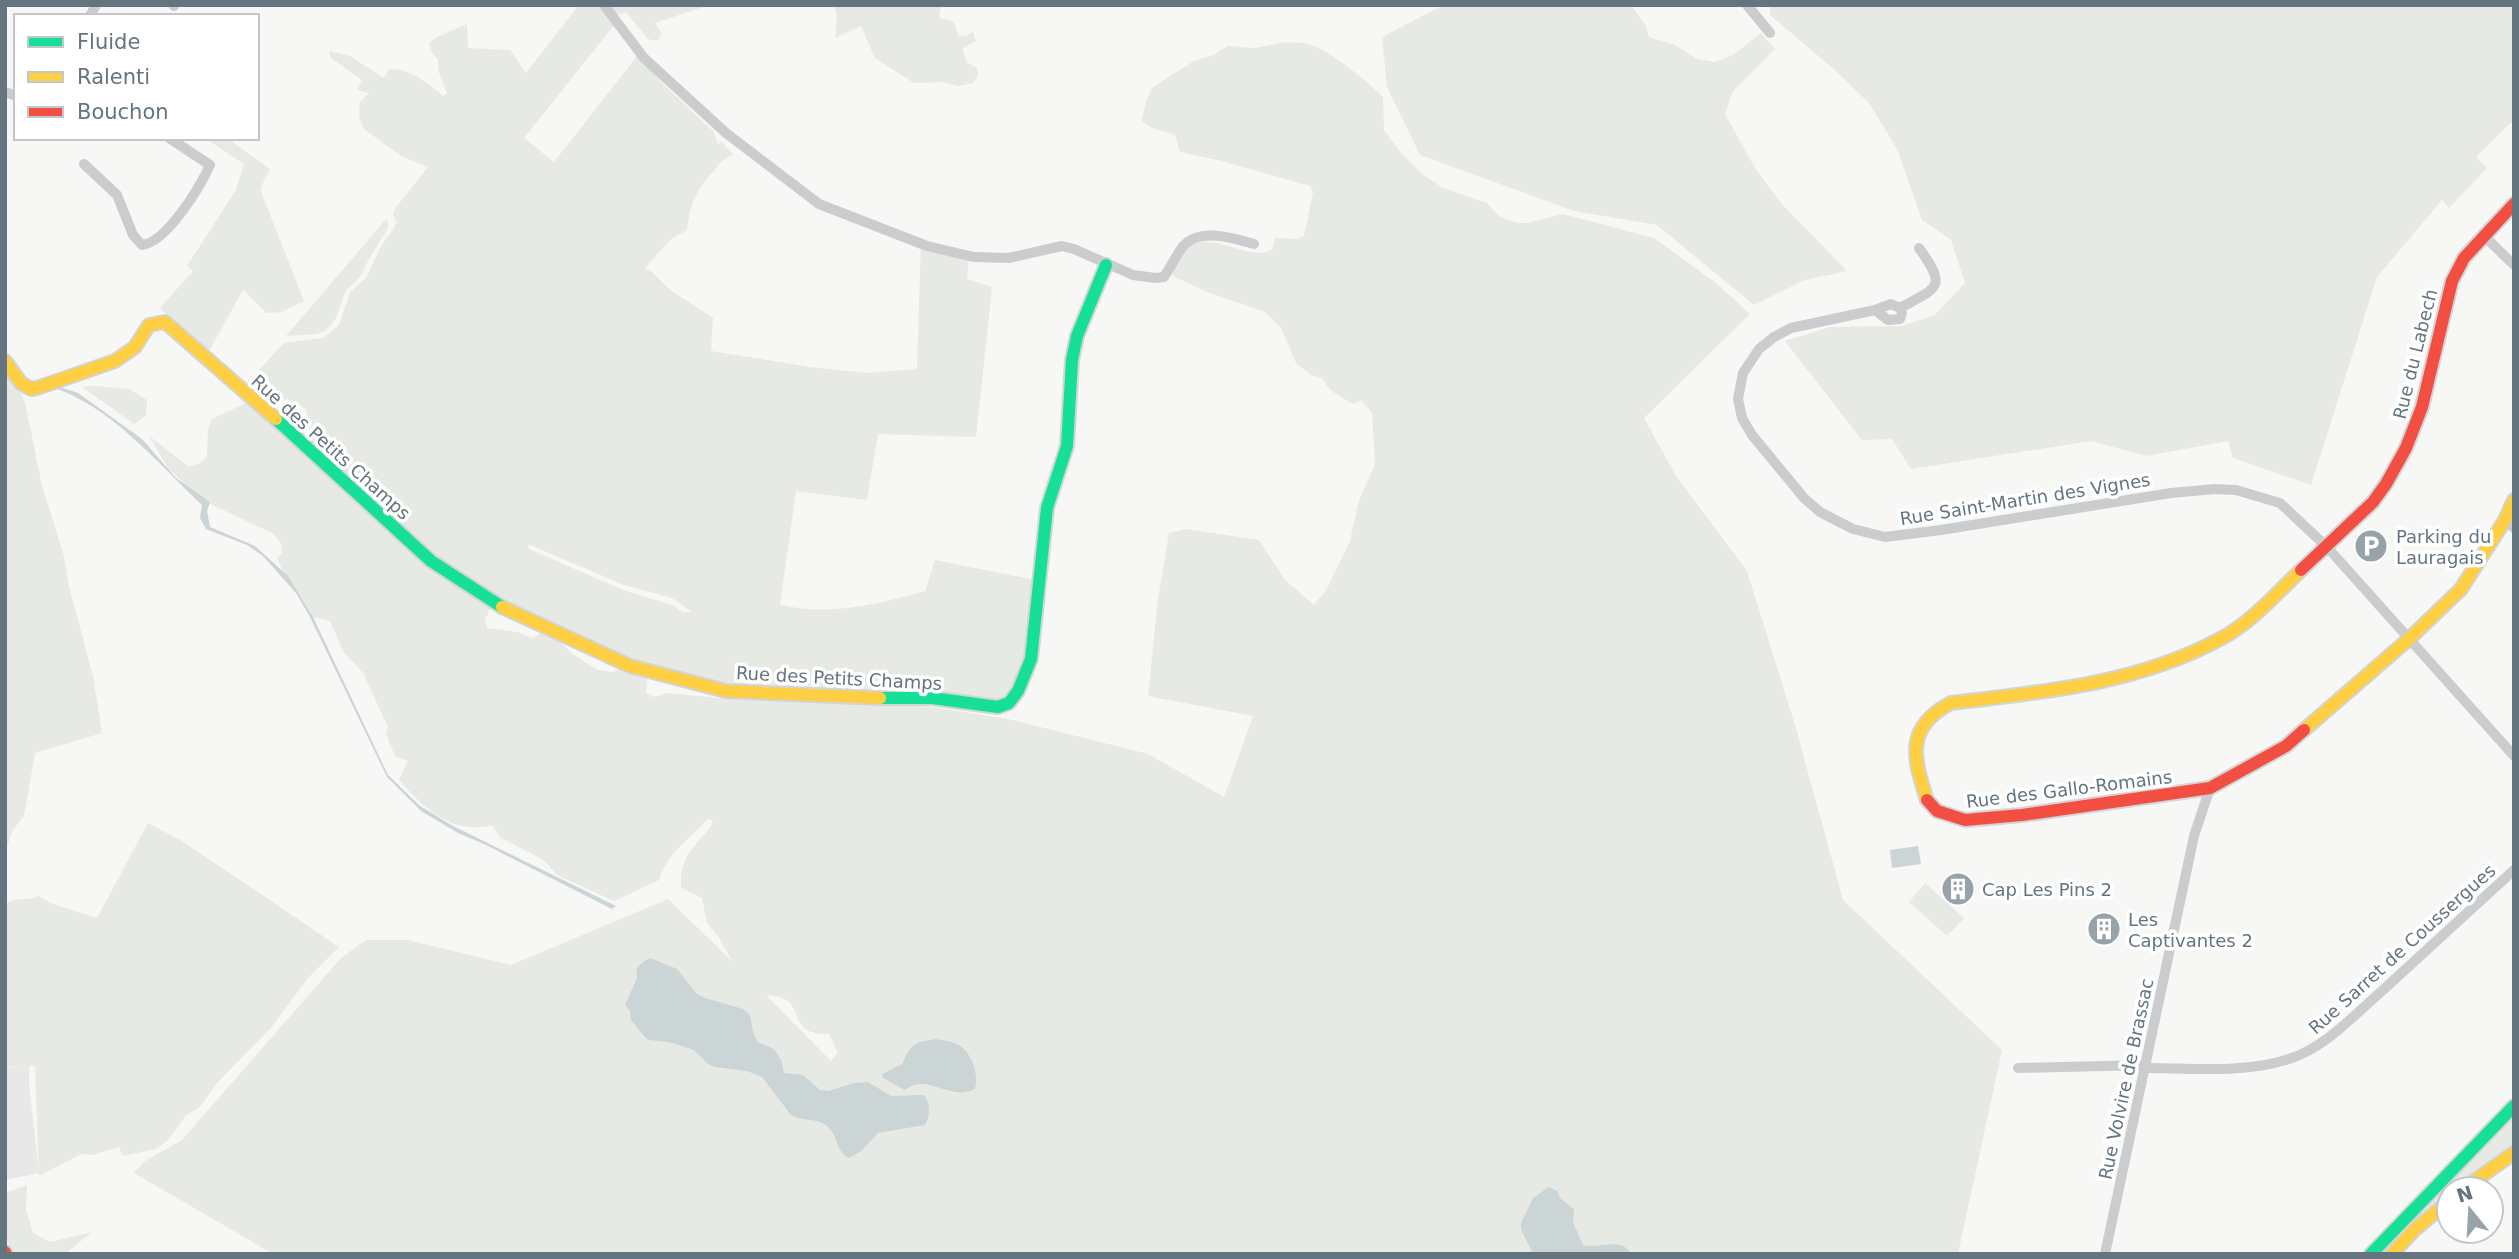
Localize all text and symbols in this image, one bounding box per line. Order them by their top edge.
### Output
legend [14,14,259,140]
text: Fluide [77,30,140,54]
text: Ralenti [77,65,150,89]
text: Bouchon [77,100,169,124]
street label: Rue du Labech [2389,287,2441,421]
street label: Rue des Petits Champs [247,370,415,524]
street label: Rue Saint-Martin des Vignes [1898,469,2152,529]
place label: Parking du Lauragais [2396,526,2491,568]
parking icon: Parking du Lauragais [2352,527,2390,565]
street label: Rue des Petits Champs [735,662,943,694]
street label: Rue des Gallo-Romains [1965,766,2173,812]
street label: Rue Sarret de Coussergues [2304,860,2500,1038]
building icon: Cap Les Pins 2 [1939,870,1977,908]
place label: Cap Les Pins 2 [1982,879,2112,900]
place label: Les Captivantes 2 [2128,909,2253,951]
building icon: Les Captivantes 2 [2085,910,2123,948]
street label: Rue Volvire de Brassac [2094,977,2158,1181]
north arrow [2435,1175,2505,1245]
text: N [2454,1181,2476,1207]

